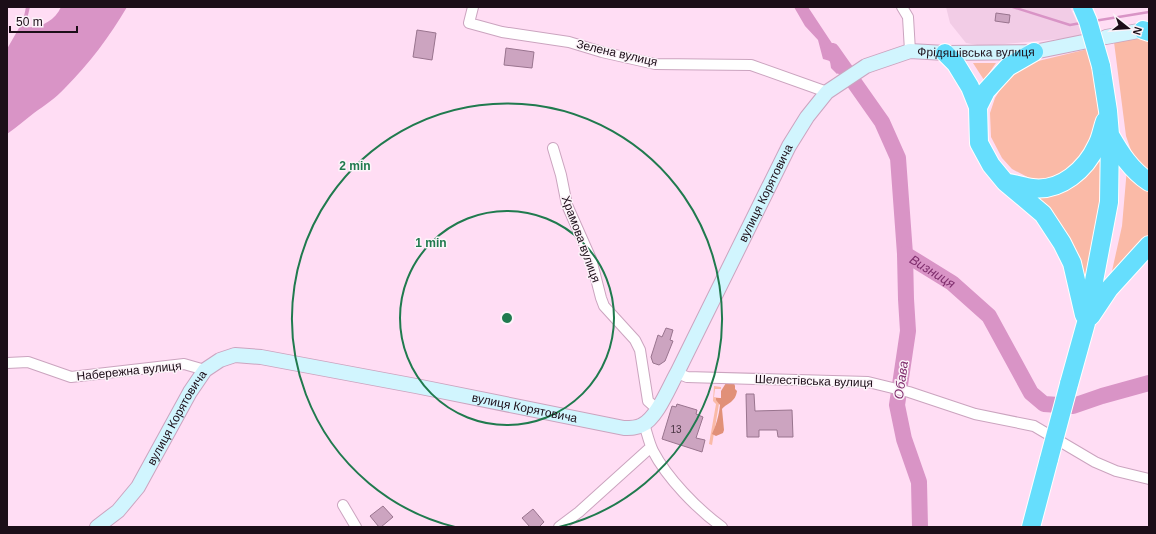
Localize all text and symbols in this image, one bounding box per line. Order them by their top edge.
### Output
scale bar [10,8,77,34]
north arrow [1108,8,1148,48]
text: 50 m [16,15,43,29]
text: N [1131,25,1144,37]
street label: Зелена вулиця [575,37,659,69]
street label: Фрідяшівська вулиця [917,44,1035,60]
street label: вулиця Корятовича [736,142,796,244]
text: 2 min [339,159,371,173]
street label: Храмова вулиця [559,194,603,284]
text: 1 min [415,236,447,250]
water label: Визниця [907,251,958,291]
centre of rings [500,311,514,325]
street label: Набережна вулиця [76,359,182,383]
water label: Обава [891,360,911,400]
street label: вулиця Корятовича [144,367,210,468]
street label: Шелестівська вулиця [755,372,873,390]
street label: вулиця Корятовича [471,390,579,425]
house number: 13 [670,424,682,435]

